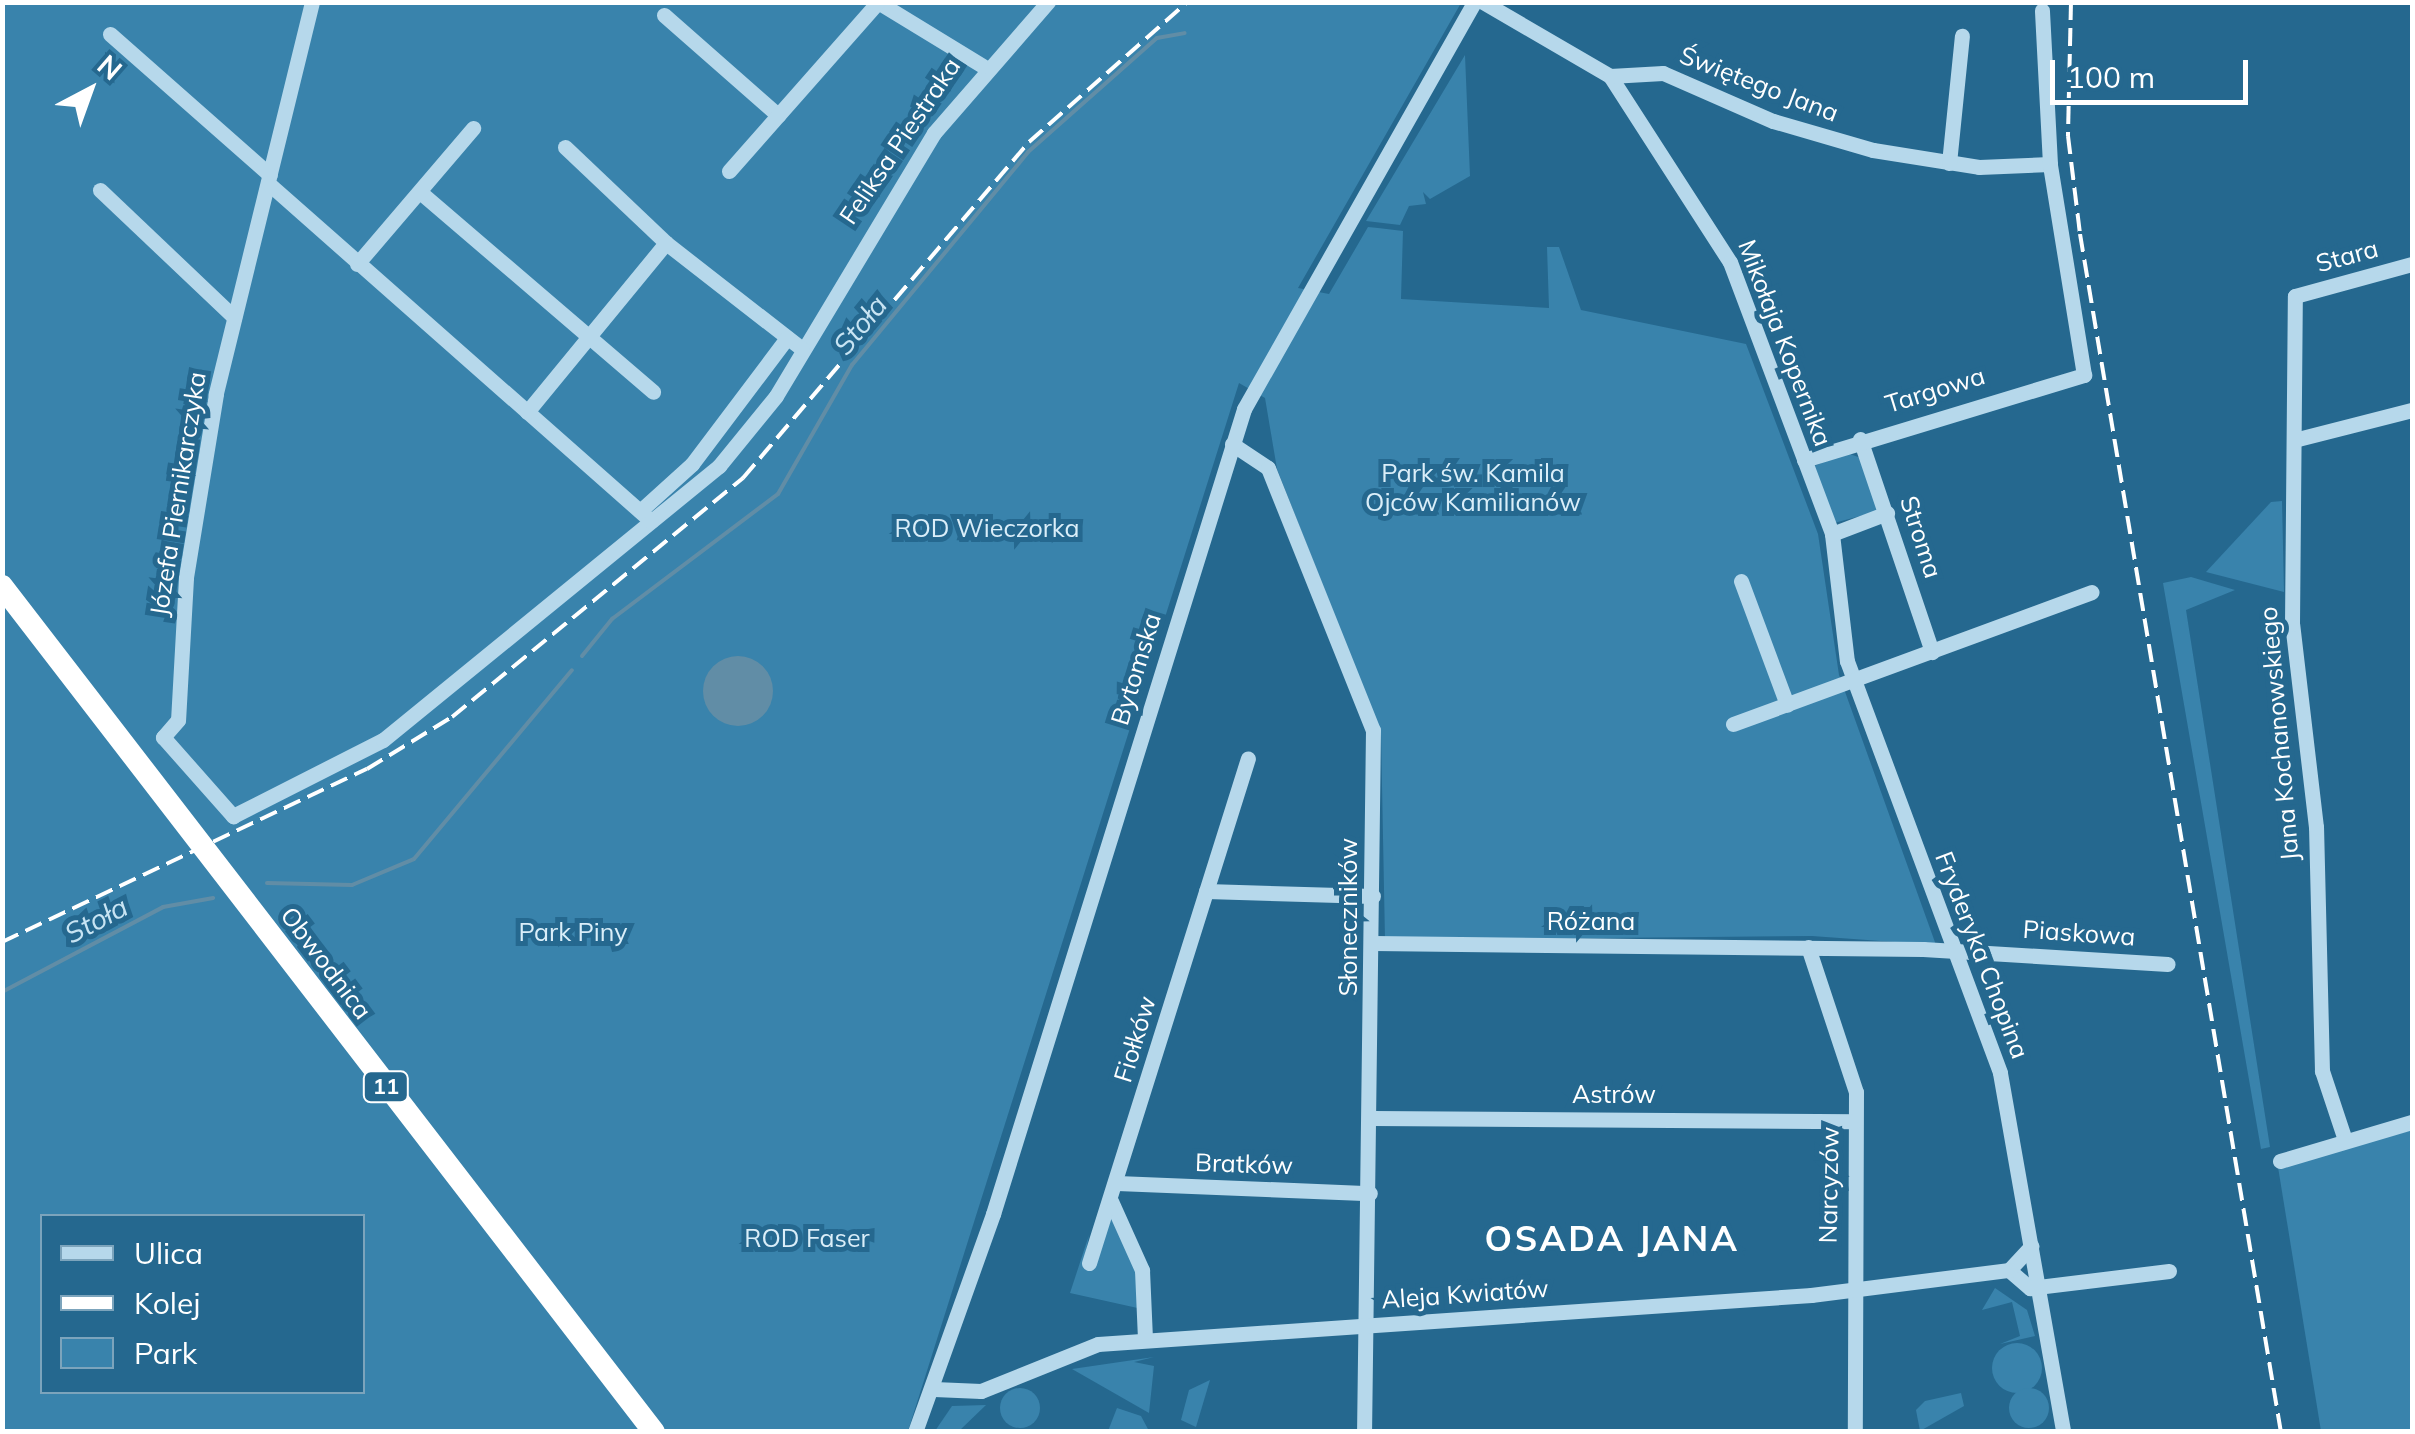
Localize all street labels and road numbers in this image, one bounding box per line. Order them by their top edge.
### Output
street label: Świętego Jana [1675,40,1843,128]
street label: Feliksa Piestraka [833,52,967,230]
street label: Stara [2313,233,2381,279]
street label: Mikołaja Kopernika [1732,236,1838,450]
street label: Targowa [1881,361,1989,419]
street label: Józefa Piernikarczyka [144,370,212,618]
street label: Stroma [1894,492,1948,582]
street label: Jana Kochanowskiego [2253,605,2305,863]
street label: Bytomska [1105,609,1167,729]
street label: Słoneczników [1333,838,1363,996]
street label: Fryderyka Chopina [1929,847,2035,1063]
street label: Obwodnica [274,901,378,1025]
street label: Różana [1547,906,1635,936]
street label: Piaskowa [2022,914,2136,952]
street label: Fiołków [1108,992,1162,1086]
road number: 11 [361,1070,411,1104]
street label: Astrów [1572,1079,1656,1109]
street label: Narcyzów [1813,1126,1845,1244]
street label: Bratków [1194,1147,1294,1181]
street label: Aleja Kwiatów [1380,1273,1550,1315]

